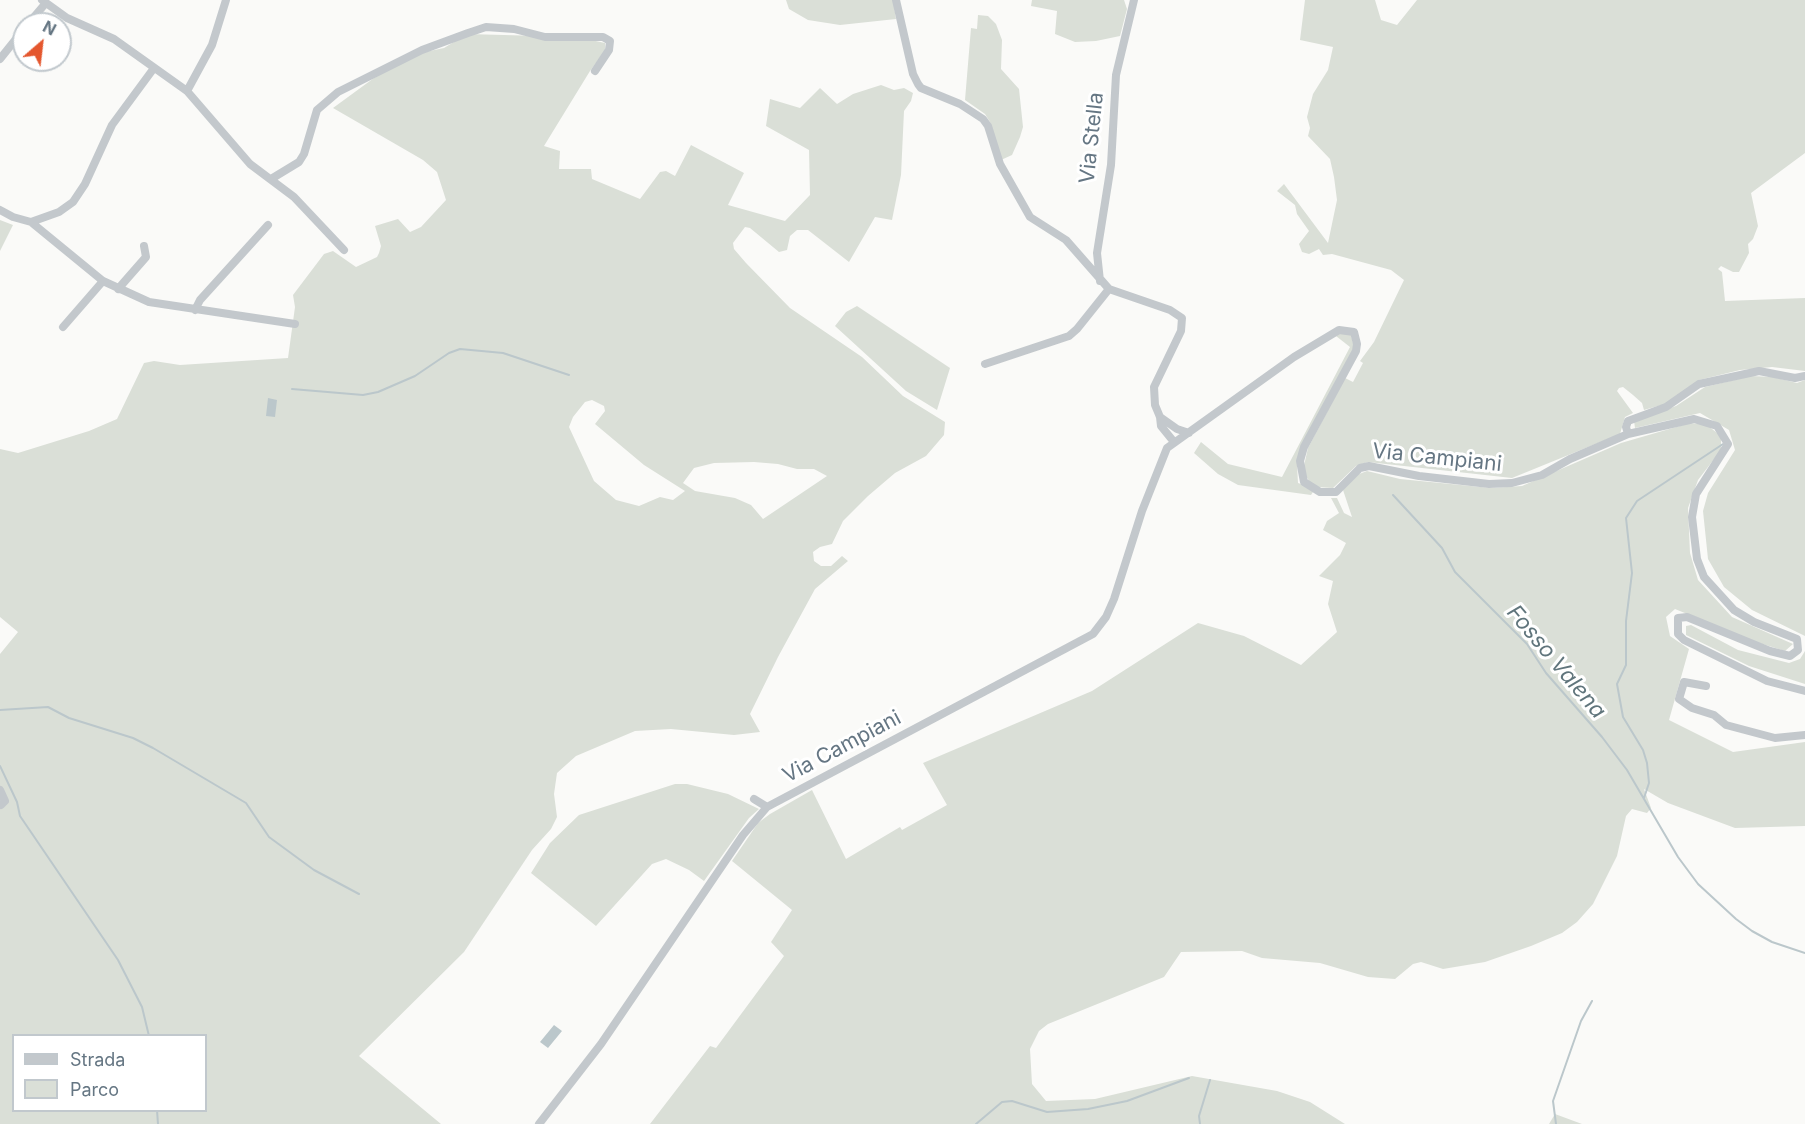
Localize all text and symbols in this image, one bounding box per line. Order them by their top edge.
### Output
north arrow [12,12,72,72]
text: N [39,16,60,40]
street label: Via Stella [1075,91,1109,185]
street label: Via Campiani [1371,439,1503,477]
water label: Fosso Valena [1501,600,1611,724]
street label: Via Campiani [779,705,905,789]
legend [12,1034,207,1112]
text: Strada [70,1049,125,1070]
text: Parco [70,1079,119,1100]

